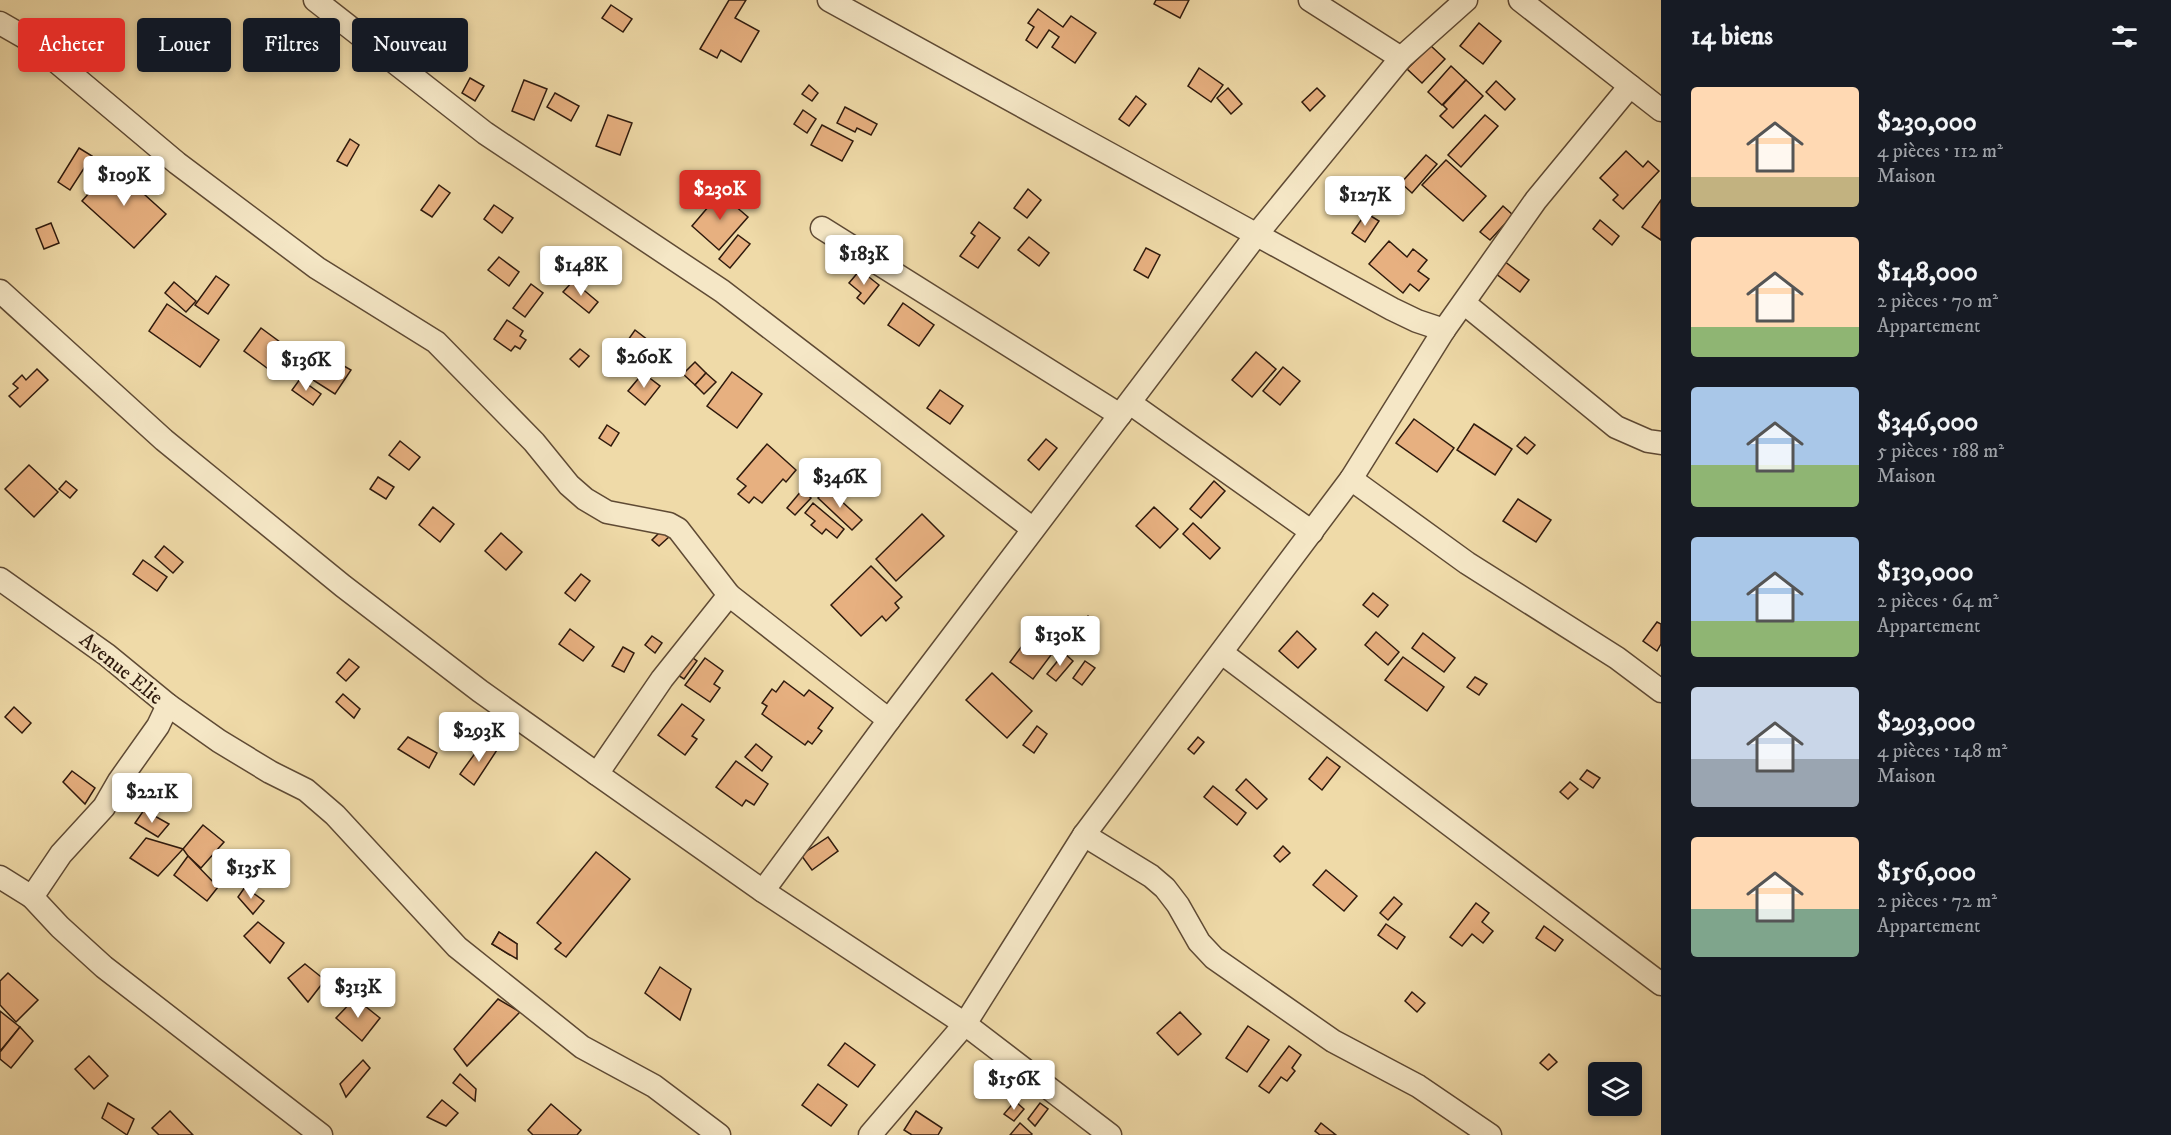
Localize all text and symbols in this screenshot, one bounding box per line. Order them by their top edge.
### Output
chip: Acheter [18,18,125,72]
chip: Louer [137,18,231,72]
chip: Filtres [243,18,340,72]
chip: Nouveau [352,18,468,72]
text: 14 biens [1691,20,1773,53]
icon: filters [2108,20,2141,53]
text: $230,000 [1877,106,1977,139]
icon: home [1739,111,1811,183]
text: 4 pièces · 112 m² [1877,139,2003,164]
pin: $109K [82,156,166,207]
text: $109K [98,163,150,188]
text: Maison [1877,164,1936,189]
pin: $230K [678,170,762,221]
pin: $127K [1323,176,1407,227]
text: $230K [693,177,747,202]
text: $127K [1339,183,1391,208]
pin: $183K [822,235,906,286]
text: $183K [839,242,889,267]
pin: $148K [539,246,623,297]
text: $148K [554,253,608,278]
text: $148,000 [1877,256,1978,289]
icon: home [1739,261,1811,333]
text: 2 pièces · 70 m² [1877,289,1998,314]
text: Appartement [1877,314,1980,339]
pin: $260K [602,338,686,389]
pin: $136K [264,341,348,392]
text: $260K [616,345,672,370]
text: $136K [281,348,331,373]
text: $346,000 [1877,406,1978,439]
icon: home [1739,411,1811,483]
text: 5 pièces · 188 m² [1877,439,2004,464]
pin: $346K [798,458,882,509]
text: Maison [1877,464,1936,489]
text: $346K [813,465,867,490]
text: $130,000 [1877,556,1973,589]
icon: home [1739,561,1811,633]
text: 2 pièces · 64 m² [1877,589,1999,614]
text: Appartement [1877,614,1980,639]
pin: $130K [1018,616,1102,667]
text: $130K [1035,623,1085,648]
street label: Avenue Elie [74,627,168,711]
text: $293,000 [1877,706,1976,739]
icon: home [1739,711,1811,783]
pin: $293K [437,712,521,763]
text: $293K [453,719,505,744]
text: 4 pièces · 148 m² [1877,739,2007,764]
text: Maison [1877,764,1936,789]
pin: $221K [110,773,194,824]
text: $221K [126,780,178,805]
pin: $135K [209,849,293,900]
text: $135K [226,856,276,881]
text: $156,000 [1877,856,1976,889]
icon: home [1739,861,1811,933]
text: 2 pièces · 72 m² [1877,889,1997,914]
text: Appartement [1877,914,1980,939]
pin: $313K [316,968,400,1019]
text: $313K [334,975,382,1000]
pin: $156K [972,1060,1056,1111]
map controls [1588,1062,1642,1116]
button: layers [1588,1062,1642,1116]
text: $156K [988,1067,1040,1092]

